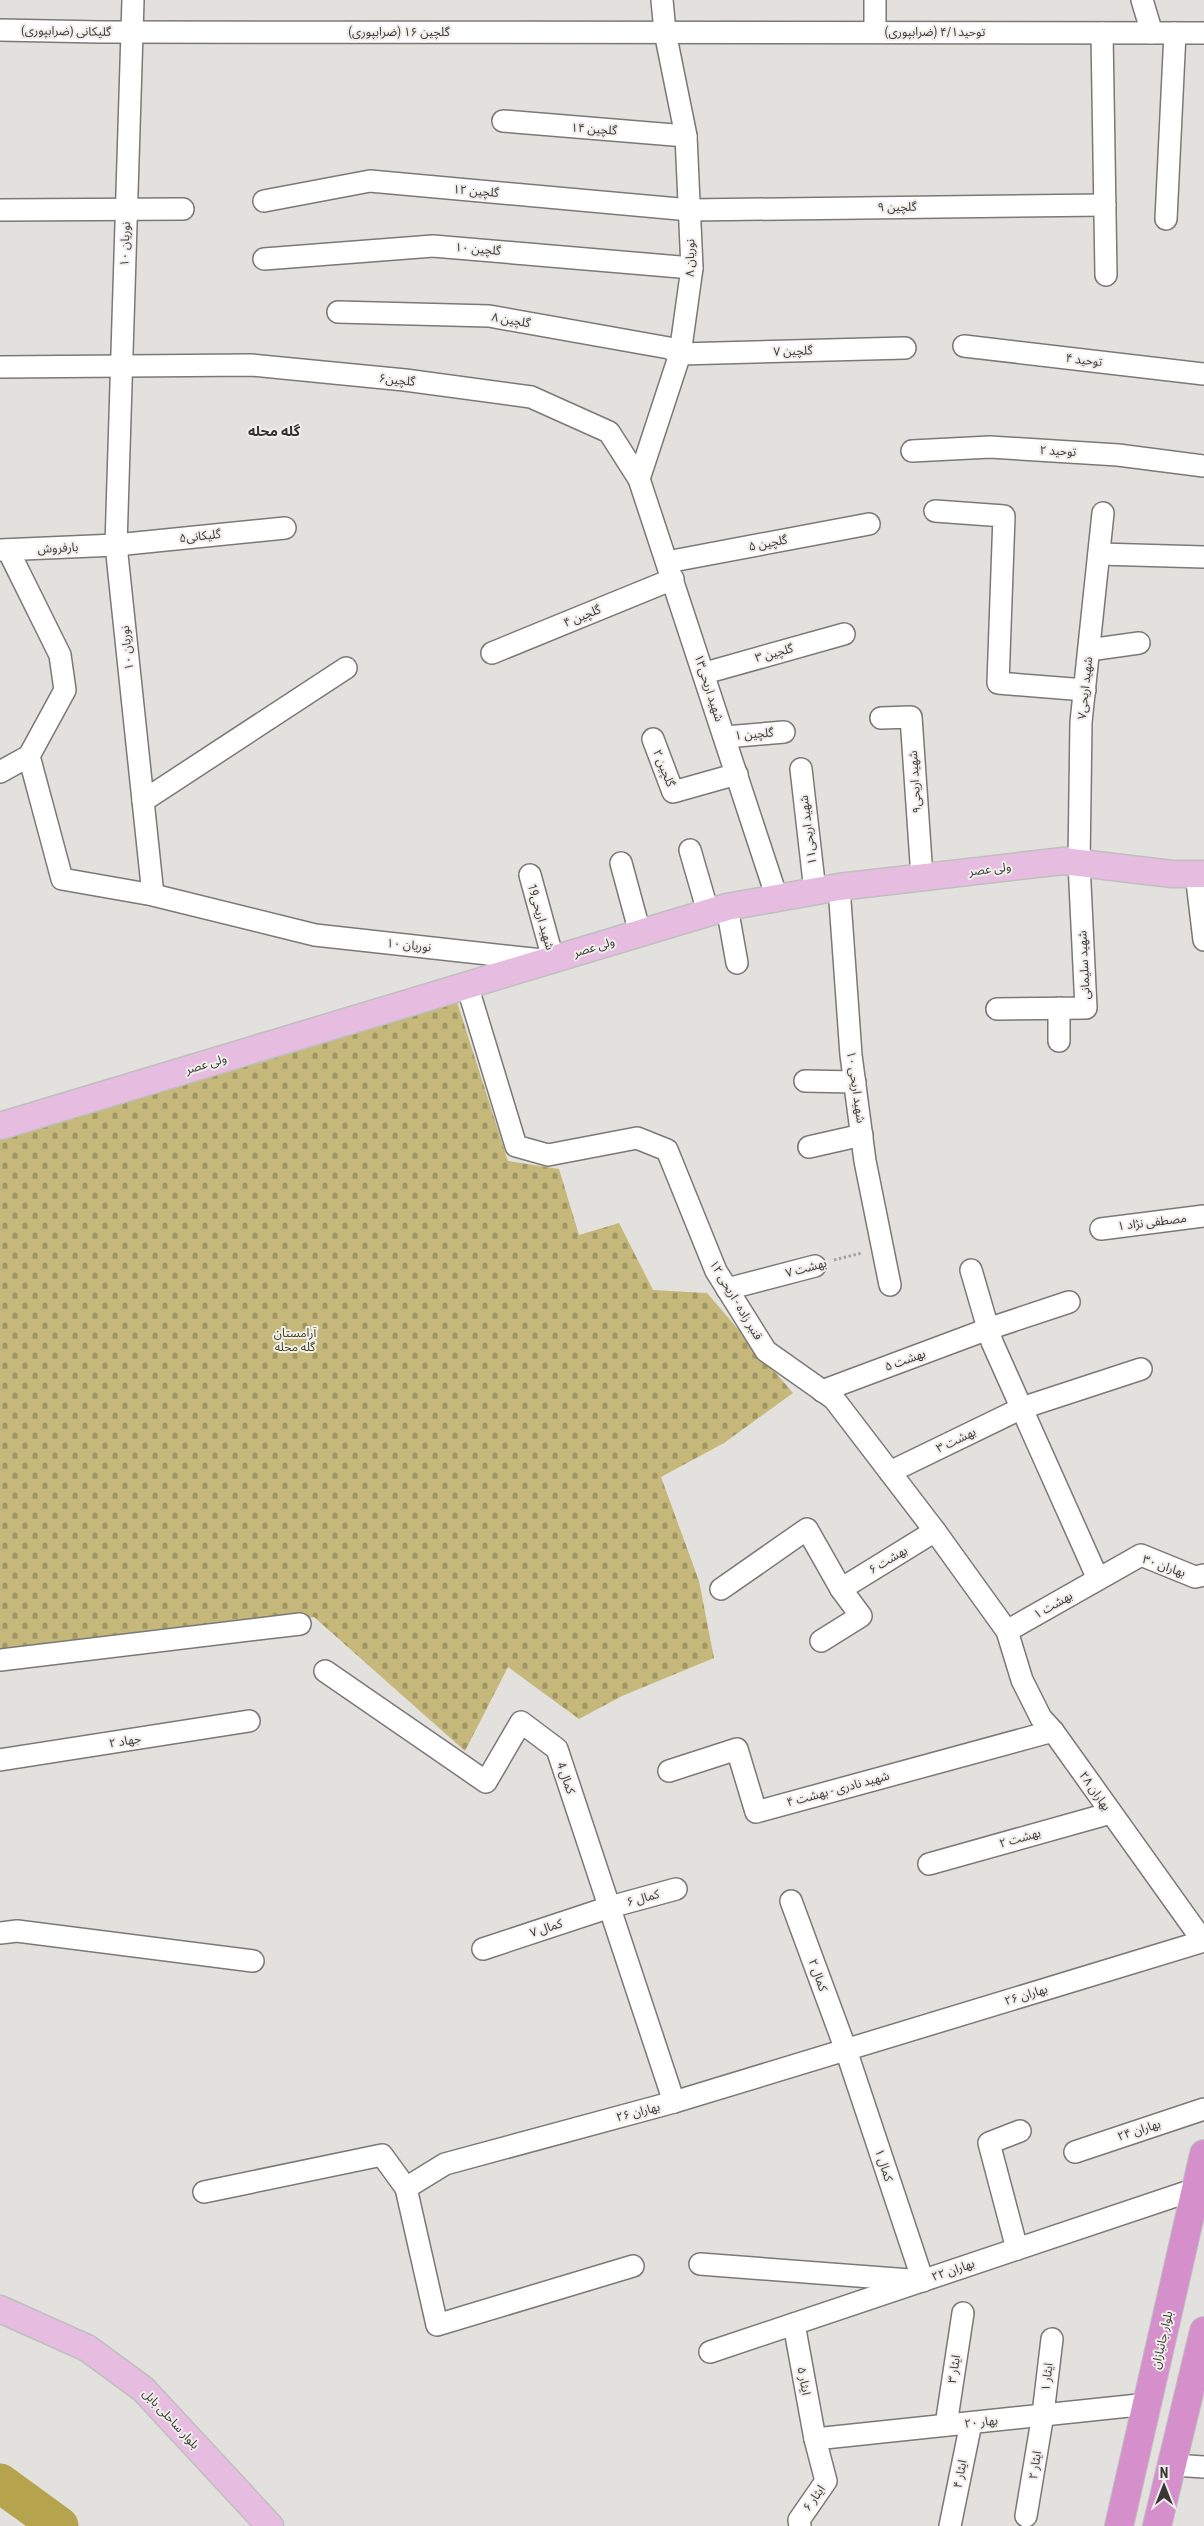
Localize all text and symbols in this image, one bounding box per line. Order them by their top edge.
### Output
street label: گلیکانی (ضرابپوری) [21,23,112,40]
street label: گلچین ۱۶ (ضرابپوری) [348,25,451,40]
street label: توحید۴/۱ (ضرابپوری) [885,25,986,40]
street label: گلچین ۱۴ [571,120,618,139]
street label: گلچین ۱۲ [452,182,501,201]
street label: گلچین ۹ [877,200,918,215]
street label: نوریان ۱۰ [117,221,133,267]
street label: نوریان ۸ [683,239,697,277]
street label: گلچین ۱۰ [454,240,503,259]
street label: گلچین ۸ [490,310,532,331]
street label: گلچین ۷ [773,343,814,360]
street label: توحید ۴ [1065,351,1104,369]
street label: گلچین۶ [378,371,417,390]
district label: گله محله [248,423,301,439]
street label: توحید ۲ [1039,443,1077,459]
street label: گلیکانی۵ [179,527,222,545]
street label: گلچین ۵ [747,532,790,555]
street label: بارفروش [37,540,79,556]
street label: گلچین ۴ [561,602,604,631]
street label: نوریان ۱۰ [118,625,136,671]
street label: گلچین ۳ [753,641,796,666]
street label: شهید اریحی۱۳ [691,653,726,723]
street label: شهید اریحی۷ [1075,656,1095,720]
street label: گلچین ۱ [734,725,775,744]
street label: گلچین ۲ [649,747,678,790]
street label: شهید اریحی۹ [906,750,924,814]
street label: شهید اریحی۱۱ [797,794,819,865]
street label: ولی عصر [967,859,1012,879]
street label: شهید اریحی19 [525,882,557,952]
street label: شهید سلیمانی [1075,930,1093,1000]
street label: ولی عصر [571,934,616,960]
street label: نوریان ۱۰ [386,936,432,954]
street label: شهید اریحی ۱۰ [844,1050,868,1124]
street label: ولی عصر [183,1051,228,1077]
street label: مصطفی نژاد ۱ [1117,1211,1187,1233]
street label: بهشت ۷ [784,1256,828,1280]
street label: قنبر زاده - اریحی ۱۲ [707,1258,765,1342]
park label: آرامستان گله محله [274,1326,317,1354]
street label: بهشت ۵ [883,1346,927,1374]
street label: بهشت ۳ [934,1424,978,1456]
street label: بهشت ۶ [866,1543,910,1577]
street label: بهاران ۳۰ [1141,1552,1187,1580]
street label: بهشت ۱ [1031,1588,1075,1622]
street label: جهاد ۲ [108,1732,142,1750]
street label: کمال 4 [554,1760,578,1797]
street label: شهید نادری - بهشت ۴ [785,1769,891,1810]
street label: بهاران ۲۸ [1076,1769,1113,1813]
street label: بهشت ۲ [998,1825,1042,1851]
street label: کمال ۶ [625,1887,662,1909]
street label: کمال ۷ [528,1916,565,1940]
street label: کمال ۲ [806,1957,831,1994]
street label: بهاران ۲۶ [1003,1982,1049,2008]
street label: بهاران ۲۶ [615,2099,661,2125]
street label: بهاران ۲۴ [1116,2116,1162,2144]
street label: کمال ۱ [872,2147,896,2184]
street label: بهاران ۲۲ [930,2256,976,2284]
street label: بلوار جانبازان [1149,2310,1176,2370]
street label: ایثار ۳ [945,2354,963,2384]
street label: ایثار ۱ [1038,2362,1056,2392]
street label: ایثار ۵ [795,2366,813,2396]
street label: بلوار ساحلی بابل [140,2386,202,2452]
street label: بهار ۲۰ [964,2413,998,2431]
street label: ایثار ۲ [1026,2450,1044,2480]
street label: ایثار ۴ [950,2459,970,2489]
north arrow [1139,2461,1189,2511]
text: N [1160,2465,1168,2481]
street label: ایثار ۶ [800,2482,828,2514]

